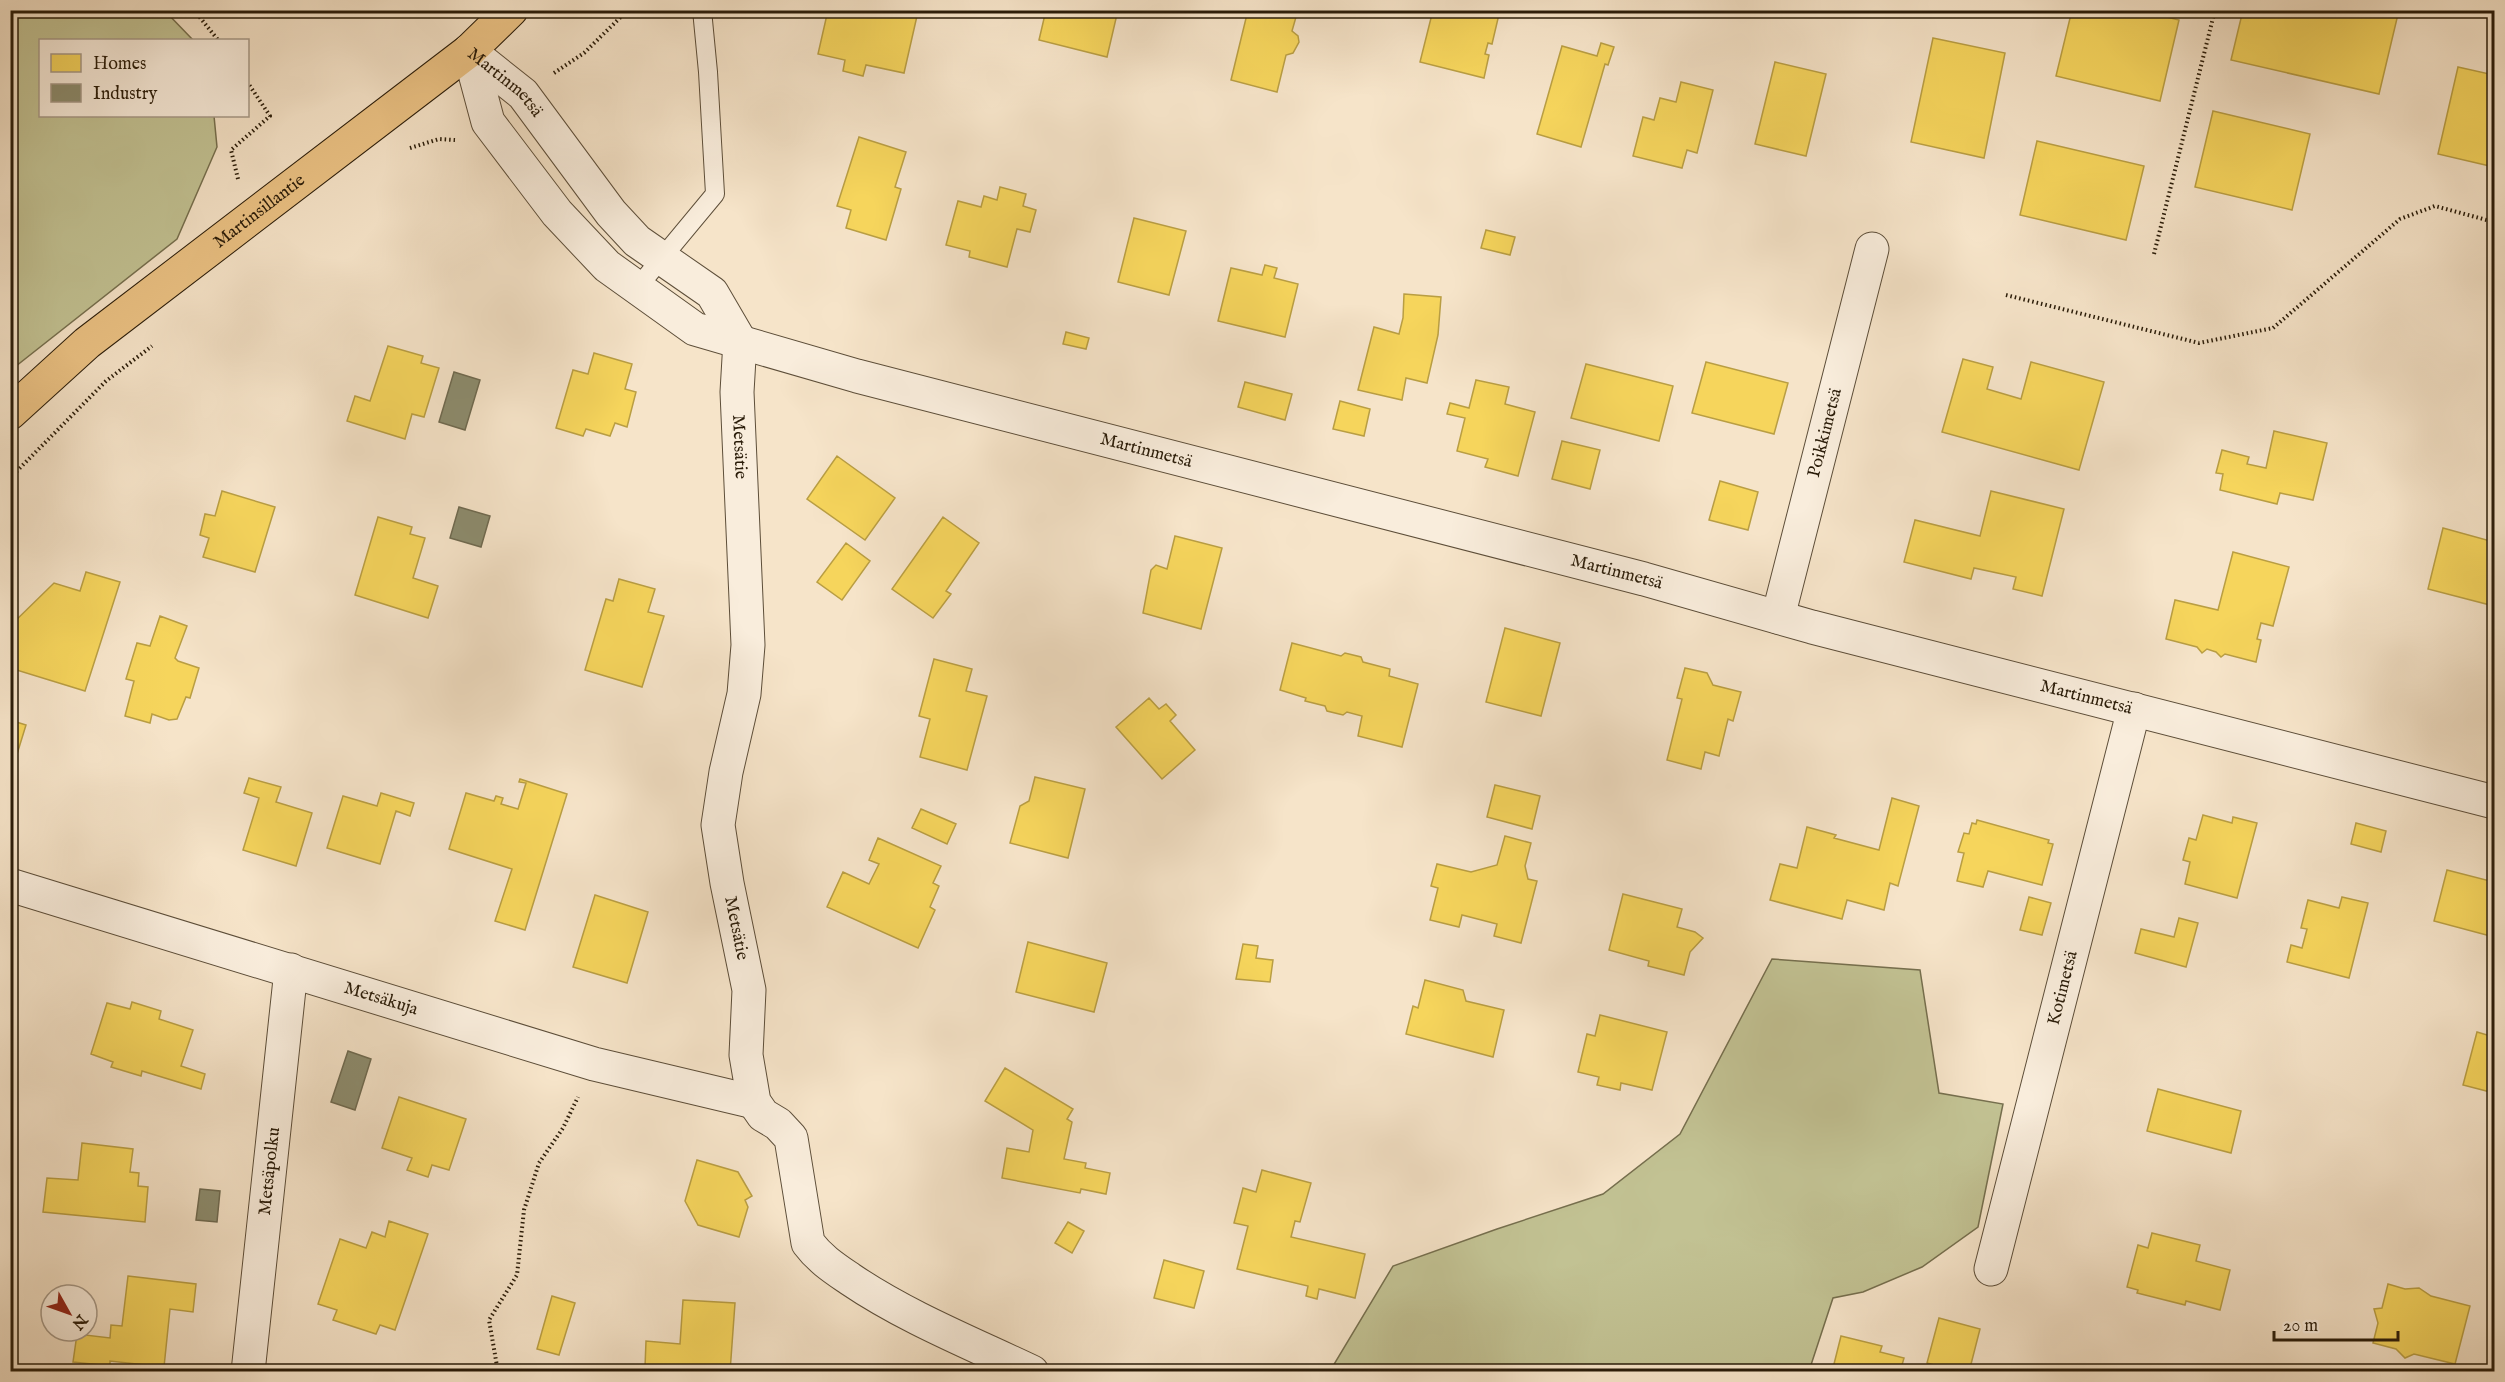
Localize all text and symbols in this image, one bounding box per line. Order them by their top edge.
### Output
legend [39,39,249,117]
street label: Martinmetsä [462,43,548,122]
text: Homes [93,53,146,76]
text: Industry [93,83,157,106]
street label: Martinsillantie [209,169,310,254]
street label: Poikkimetsä [1803,386,1847,480]
street label: Metsätie [726,414,752,480]
street label: Martinmetsä [1098,428,1195,474]
street label: Martinmetsä [1568,549,1666,595]
street label: Martinmetsä [2038,674,2135,720]
street label: Metsätie [719,894,754,962]
street label: Kotimetsä [2042,948,2083,1028]
street label: Metsäkuja [341,977,421,1021]
street label: Metsäpolku [253,1126,286,1216]
north arrow [39,1283,99,1343]
scale bar [2274,1304,2398,1342]
text: N [67,1309,92,1333]
text: 20 m [2283,1315,2318,1338]

